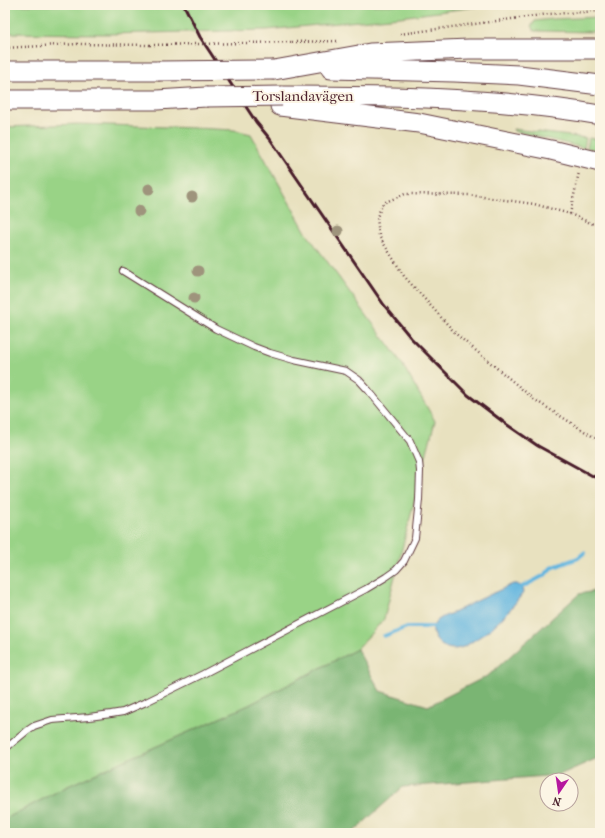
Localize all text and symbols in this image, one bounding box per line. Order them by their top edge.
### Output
street label: Torslandavägen [252,87,354,105]
north arrow [539,772,579,812]
text: N [551,794,562,809]

